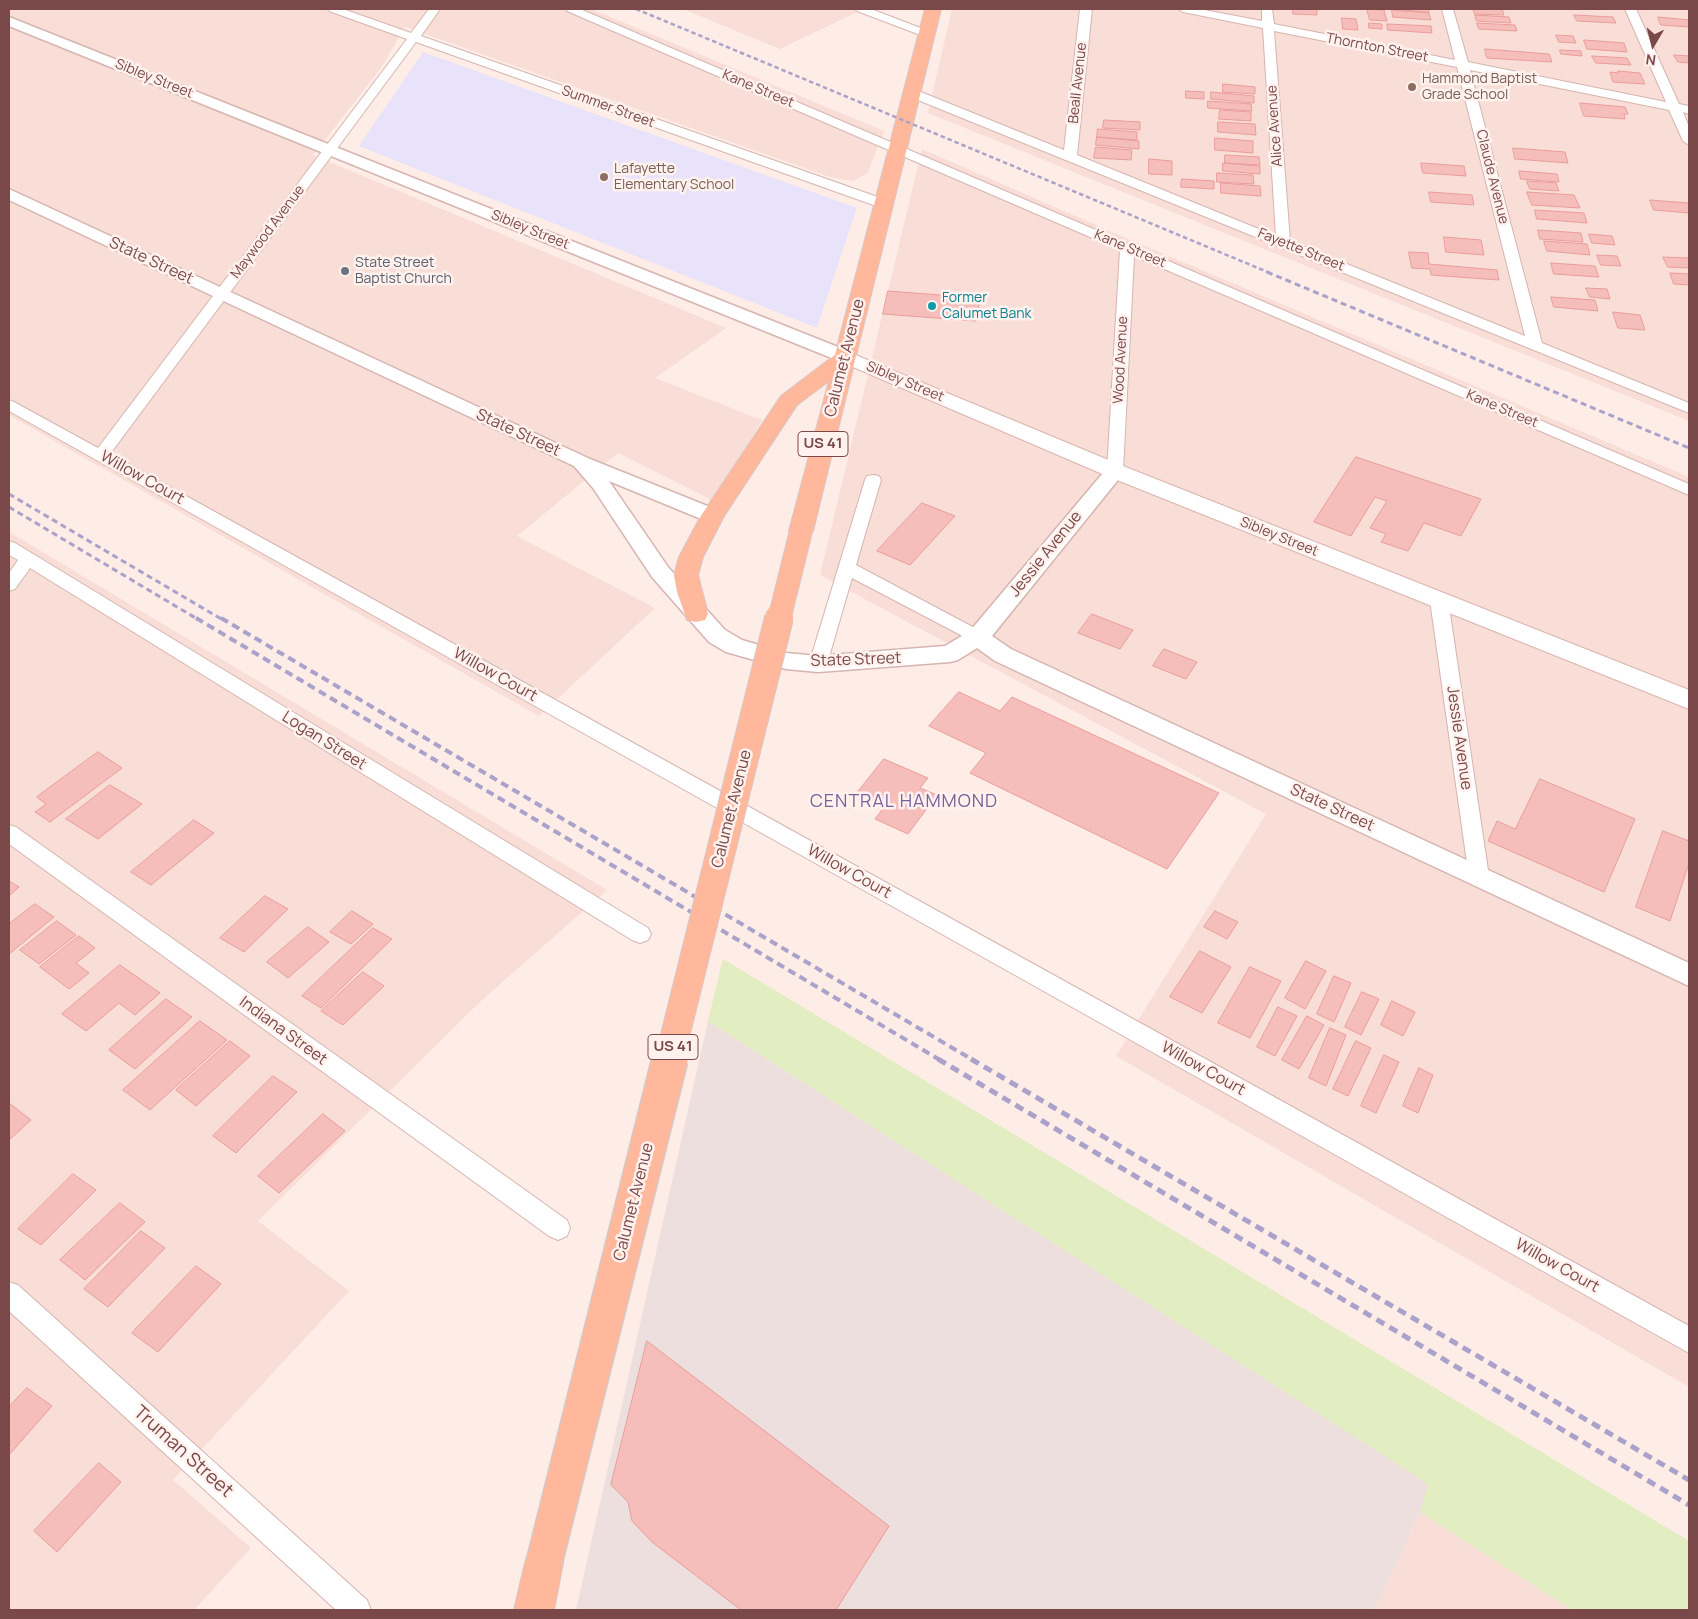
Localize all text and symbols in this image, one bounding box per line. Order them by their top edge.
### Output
north arrow [1628,20,1678,70]
street label: Thornton Street [1324,30,1430,66]
street label: Beall Avenue [1065,42,1091,124]
text: N [1645,50,1657,70]
street label: Sibley Street [112,56,196,102]
street label: Kane Street [720,66,796,112]
place label: Hammond Baptist Grade School [1422,71,1537,104]
marker: Hammond Baptist Grade School [1406,81,1418,93]
street label: Summer Street [559,82,657,132]
street label: Alice Avenue [1264,85,1286,167]
street label: Claude Avenue [1472,128,1512,226]
place label: Lafayette Elementary School [614,161,734,193]
marker: Lafayette Elementary School [598,171,610,183]
street label: Maywood Avenue [227,182,309,282]
street label: Sibley Street [488,207,572,253]
street label: Fayette Street [1255,225,1347,275]
street label: Kane Street [1092,226,1168,272]
street label: State Street [106,233,196,289]
place label: State Street Baptist Church [355,255,452,288]
marker: State Street Baptist Church [339,265,351,277]
place label: Former Calumet Bank [942,290,1031,322]
street label: Calumet Avenue [821,297,869,419]
marker: Former Calumet Bank [926,300,938,312]
street label: Wood Avenue [1110,316,1132,404]
street label: Sibley Street [864,358,946,406]
street label: Kane Street [1464,386,1540,432]
street label: State Street [473,405,563,461]
road number: US 41 [798,432,848,456]
street label: Willow Court [97,447,187,509]
street label: Jessie Avenue [1006,507,1086,601]
street label: Sibley Street [1237,514,1321,560]
street label: Willow Court [450,644,540,706]
street label: State Street [810,649,902,671]
street label: Jessie Avenue [1442,685,1476,791]
street label: Logan Street [278,708,370,774]
street label: Calumet Avenue [708,748,756,870]
street label: State Street [1287,780,1377,836]
district label: CENTRAL HAMMOND [808,791,1000,813]
street label: Willow Court [804,841,894,903]
street label: Indiana Street [235,993,331,1069]
road number: US 41 [648,1034,698,1060]
street label: Willow Court [1158,1038,1248,1100]
street label: Calumet Avenue [610,1141,658,1263]
street label: Willow Court [1512,1235,1602,1297]
street label: Truman Street [129,1401,237,1503]

